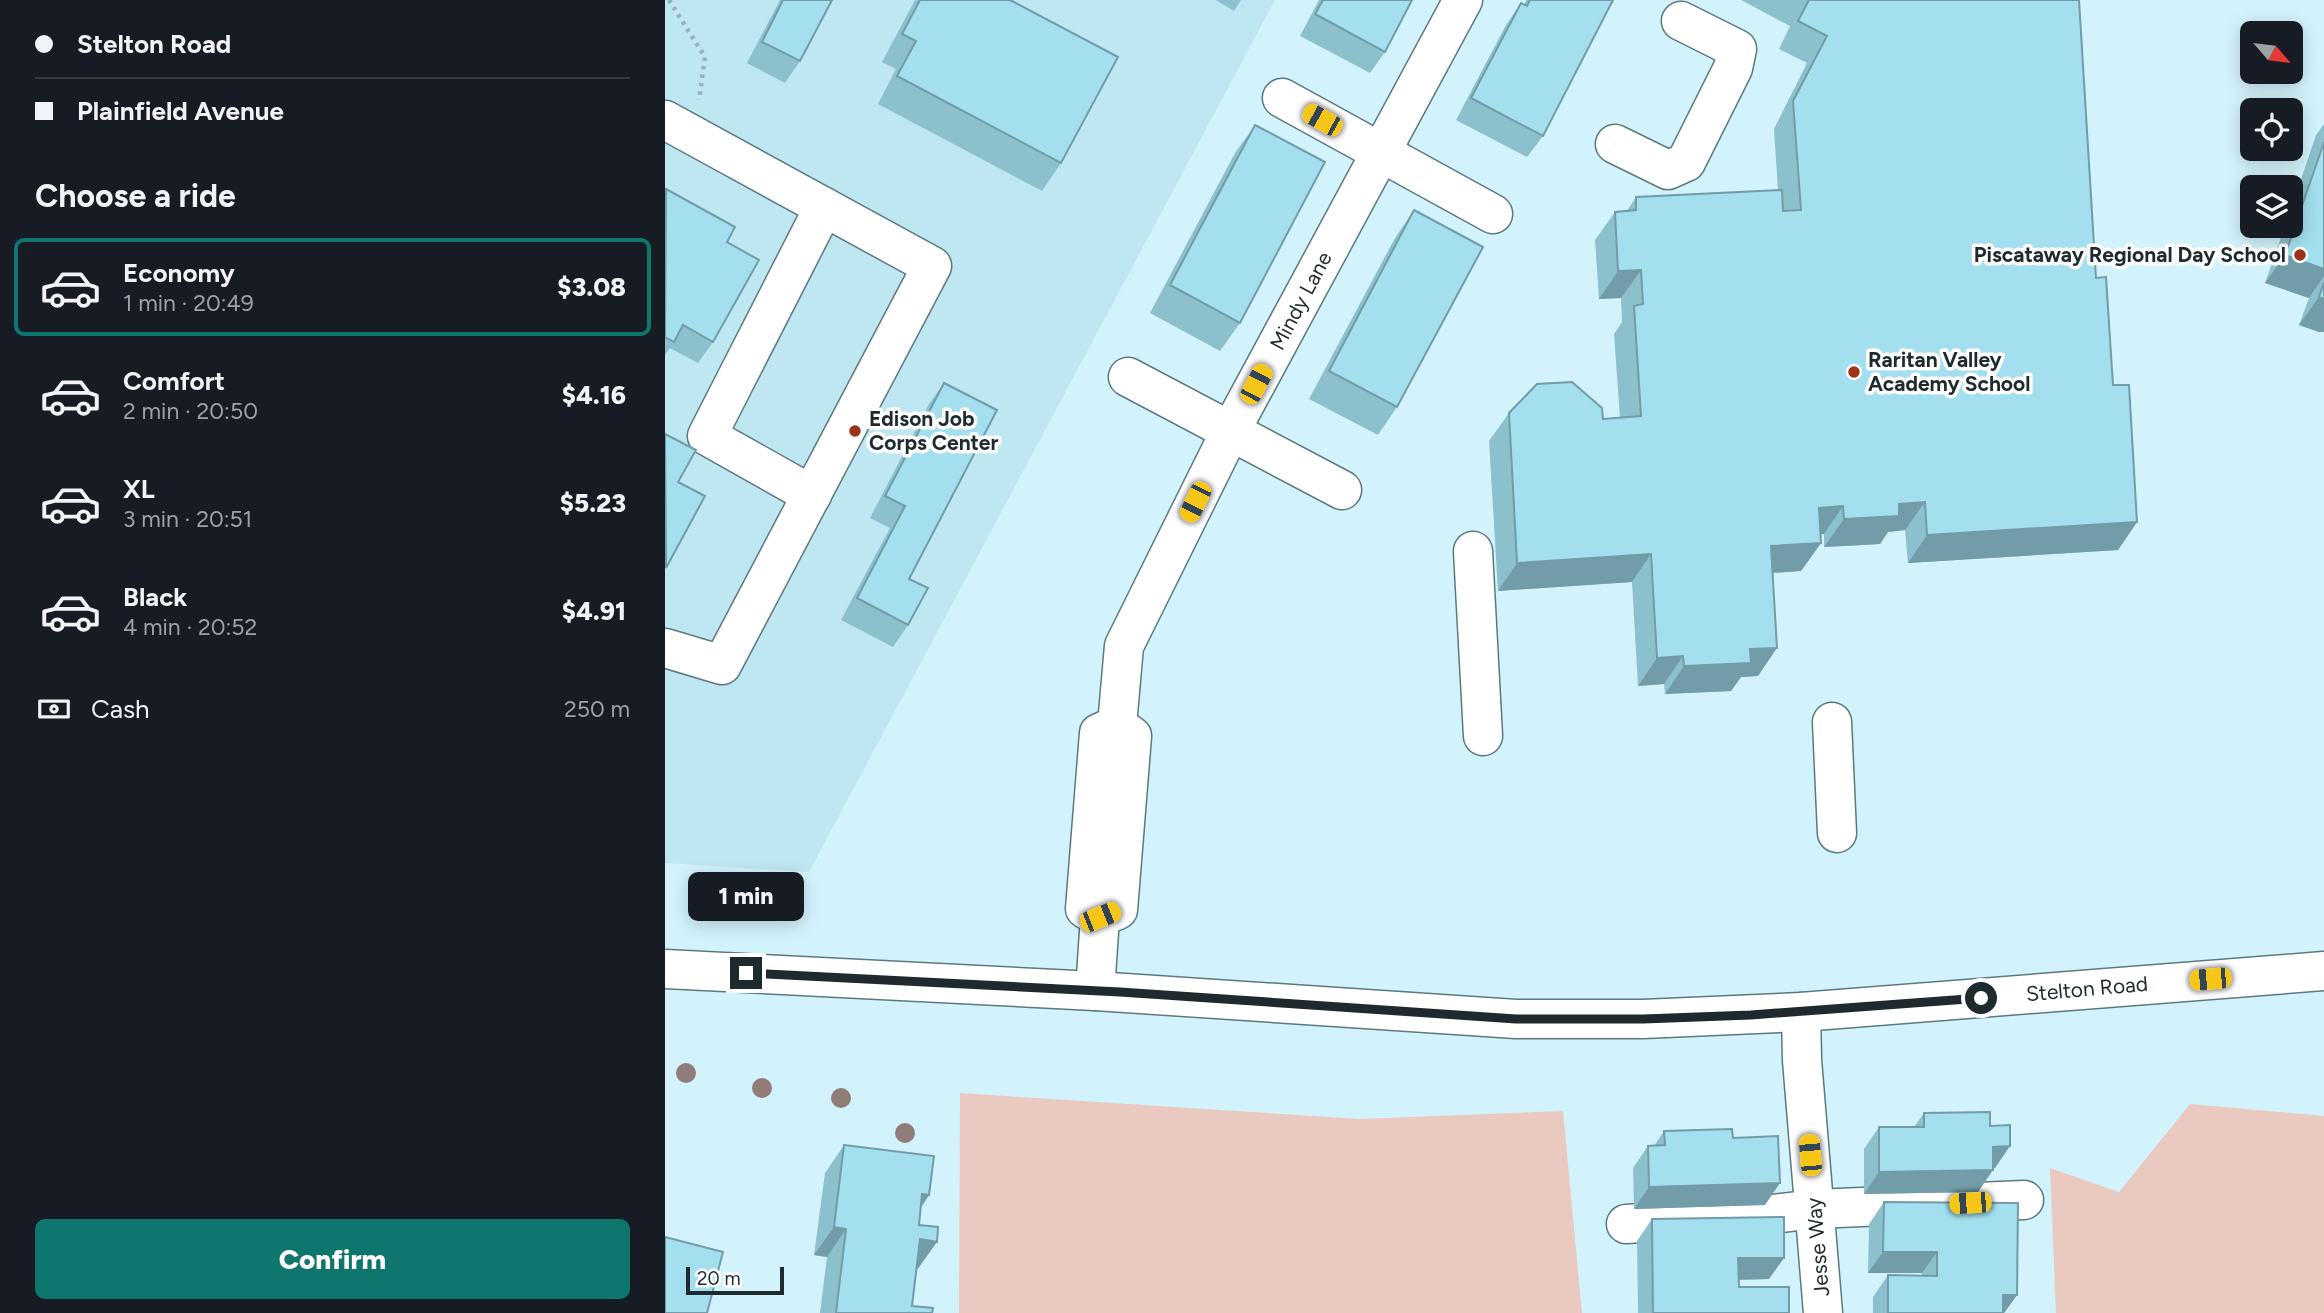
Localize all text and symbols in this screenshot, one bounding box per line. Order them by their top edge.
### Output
north arrow [2240,21,2303,84]
map controls [2240,21,2303,238]
text: Stelton Road [77,28,231,60]
text: Plainfield Avenue [77,95,284,127]
button: locate [2240,98,2303,161]
car [1299,101,1346,139]
button: layers [2240,175,2303,238]
text: Choose a ride [35,177,236,215]
place label: Piscataway Regional Day School [1974,242,2286,267]
street label: Mindy Lane [1264,247,1337,354]
marker: Piscataway Regional Day School [2292,247,2308,263]
icon: car [39,256,102,319]
text: Economy [123,257,235,289]
text: $3.08 [557,271,626,303]
text: 1 min · 20:49 [123,289,254,317]
place label: Raritan Valley Academy School [1868,347,2030,396]
car [1237,361,1276,407]
icon: car [39,364,102,427]
marker: Raritan Valley Academy School [1846,364,1862,380]
text: Comfort [123,365,225,397]
text: $4.16 [562,379,626,411]
text: 2 min · 20:50 [123,397,258,425]
place label: Edison Job Corps Center [869,406,998,455]
marker: Edison Job Corps Center [847,423,863,439]
icon: car [39,472,102,535]
text: XL [123,473,155,505]
car [1177,479,1214,525]
text: $5.23 [560,487,626,519]
text: 3 min · 20:51 [123,505,252,533]
icon: car [39,580,102,643]
text: Black [123,581,187,613]
text: $4.91 [562,595,626,627]
text: 4 min · 20:52 [123,613,257,641]
icon: cash [35,690,73,728]
text: Cash [91,693,150,725]
text: 250 m [564,695,630,723]
callout: 1 min [688,872,804,920]
text: 1 min [719,882,773,910]
car [1077,899,1124,935]
route end [730,957,762,989]
car [2189,967,2232,991]
street label: Stelton Road [2025,971,2149,1006]
route start [1965,982,1997,1014]
car [1798,1133,1823,1177]
car [1949,1191,1992,1215]
street label: Jesse Way [1801,1196,1834,1298]
button: Confirm [35,1219,630,1299]
scale bar [686,1264,784,1296]
text: 20 m [697,1267,741,1290]

